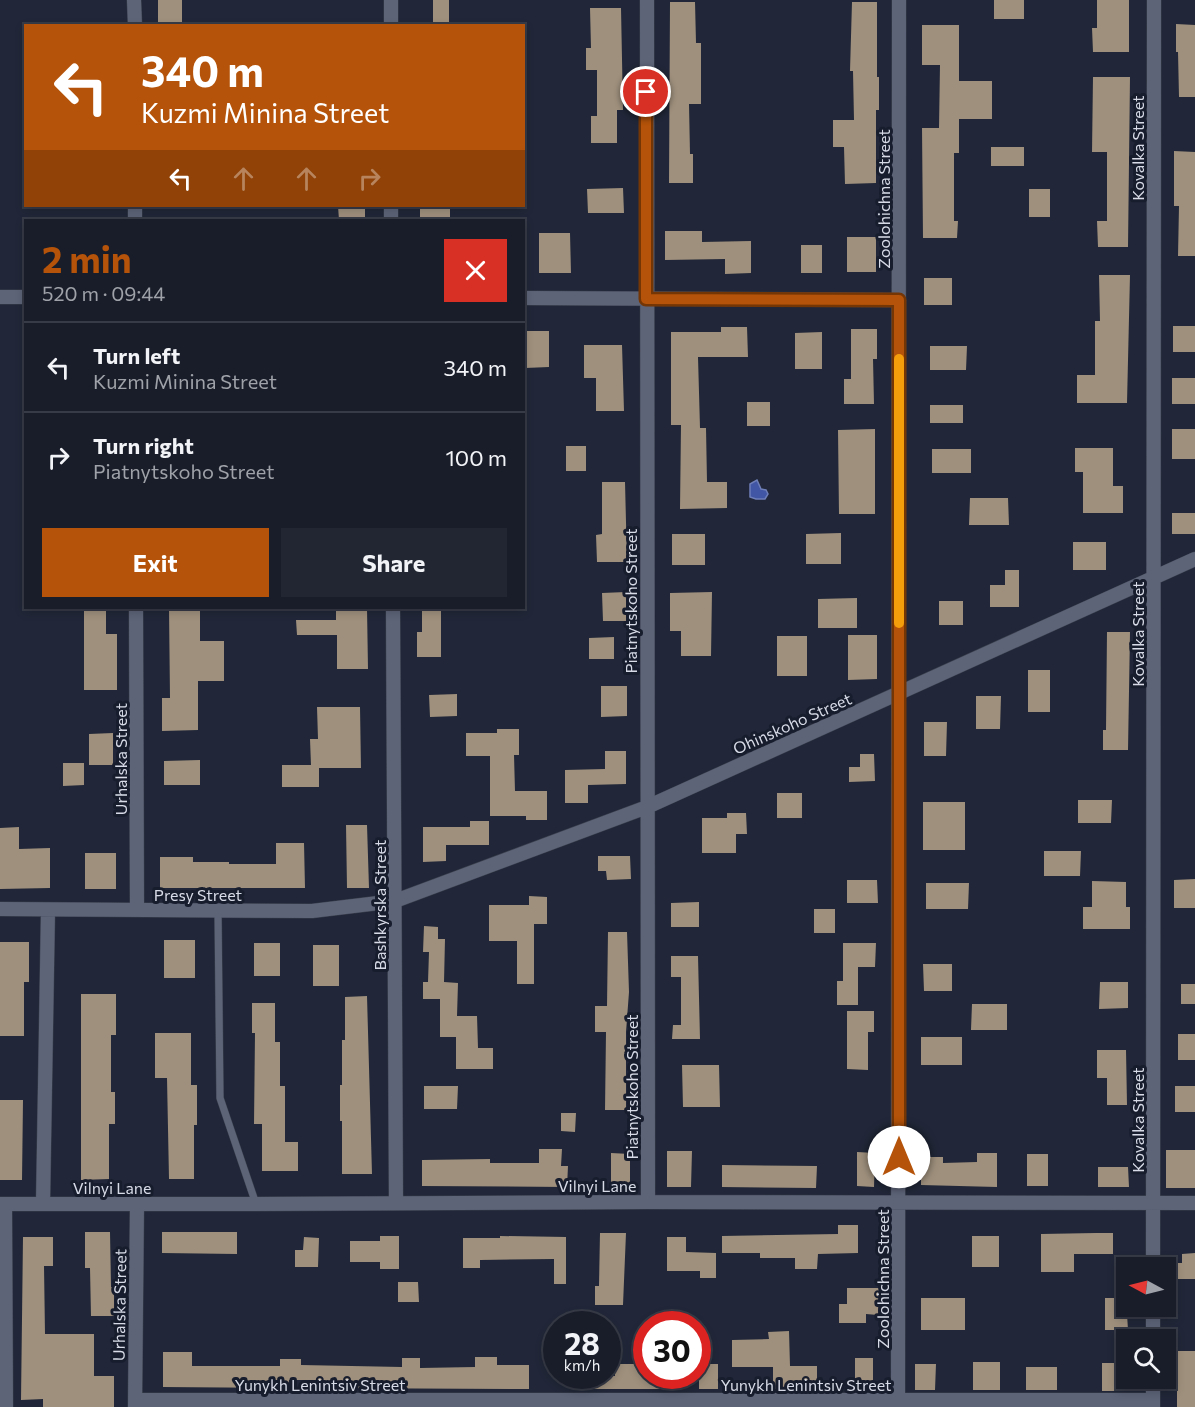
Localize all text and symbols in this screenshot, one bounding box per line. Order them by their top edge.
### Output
text: 340 m [141,44,264,96]
icon: left [42,48,120,126]
pin [620,66,671,117]
icon: arrive [629,75,662,108]
street label: Kovalka Street [1128,95,1147,201]
text: Kuzmi Minina Street [141,96,389,129]
street label: Zoolohichna Street [874,129,893,269]
icon: left [164,162,197,195]
icon: ahead [227,162,260,195]
icon: ahead [290,162,323,195]
icon: right [353,162,386,195]
text: 2 min [42,236,132,280]
button: close [444,239,507,302]
text: 520 m · 09:44 [42,281,165,305]
text: Turn left [93,342,180,369]
icon: left [42,351,75,384]
text: 340 m [443,354,507,381]
text: Kuzmi Minina Street [93,369,277,393]
text: Turn right [93,432,194,459]
icon: right [42,441,75,474]
text: 100 m [445,444,507,471]
text: Piatnytskoho Street [93,459,274,483]
button: Exit [42,528,269,597]
button: Share [281,528,507,597]
street label: Piatnytskoho Street [621,528,640,674]
street label: Kovalka Street [1128,581,1147,687]
street label: Ohinskoho Street [730,688,855,758]
street label: Urhalska Street [111,702,130,815]
street label: Bashkyrska Street [370,839,389,970]
street label: Presy Street [154,885,243,904]
street label: Piatnytskoho Street [622,1014,641,1160]
street label: Kovalka Street [1128,1067,1147,1173]
position arrow [867,1125,931,1189]
street label: Vilnyi Lane [558,1176,636,1195]
street label: Vilnyi Lane [73,1178,151,1197]
street label: Zoolohichna Street [873,1209,892,1349]
street label: Urhalska Street [109,1248,129,1361]
north arrow [1116,1257,1176,1317]
map controls [1116,1257,1176,1389]
speed limit sign: 30 [633,1311,711,1389]
text: 28 [564,1324,600,1361]
button: search [1116,1329,1176,1389]
text: km/h [564,1356,600,1374]
street label: Yunykh Lenintsiv Street [234,1375,406,1394]
street label: Yunykh Lenintsiv Street [720,1375,892,1394]

